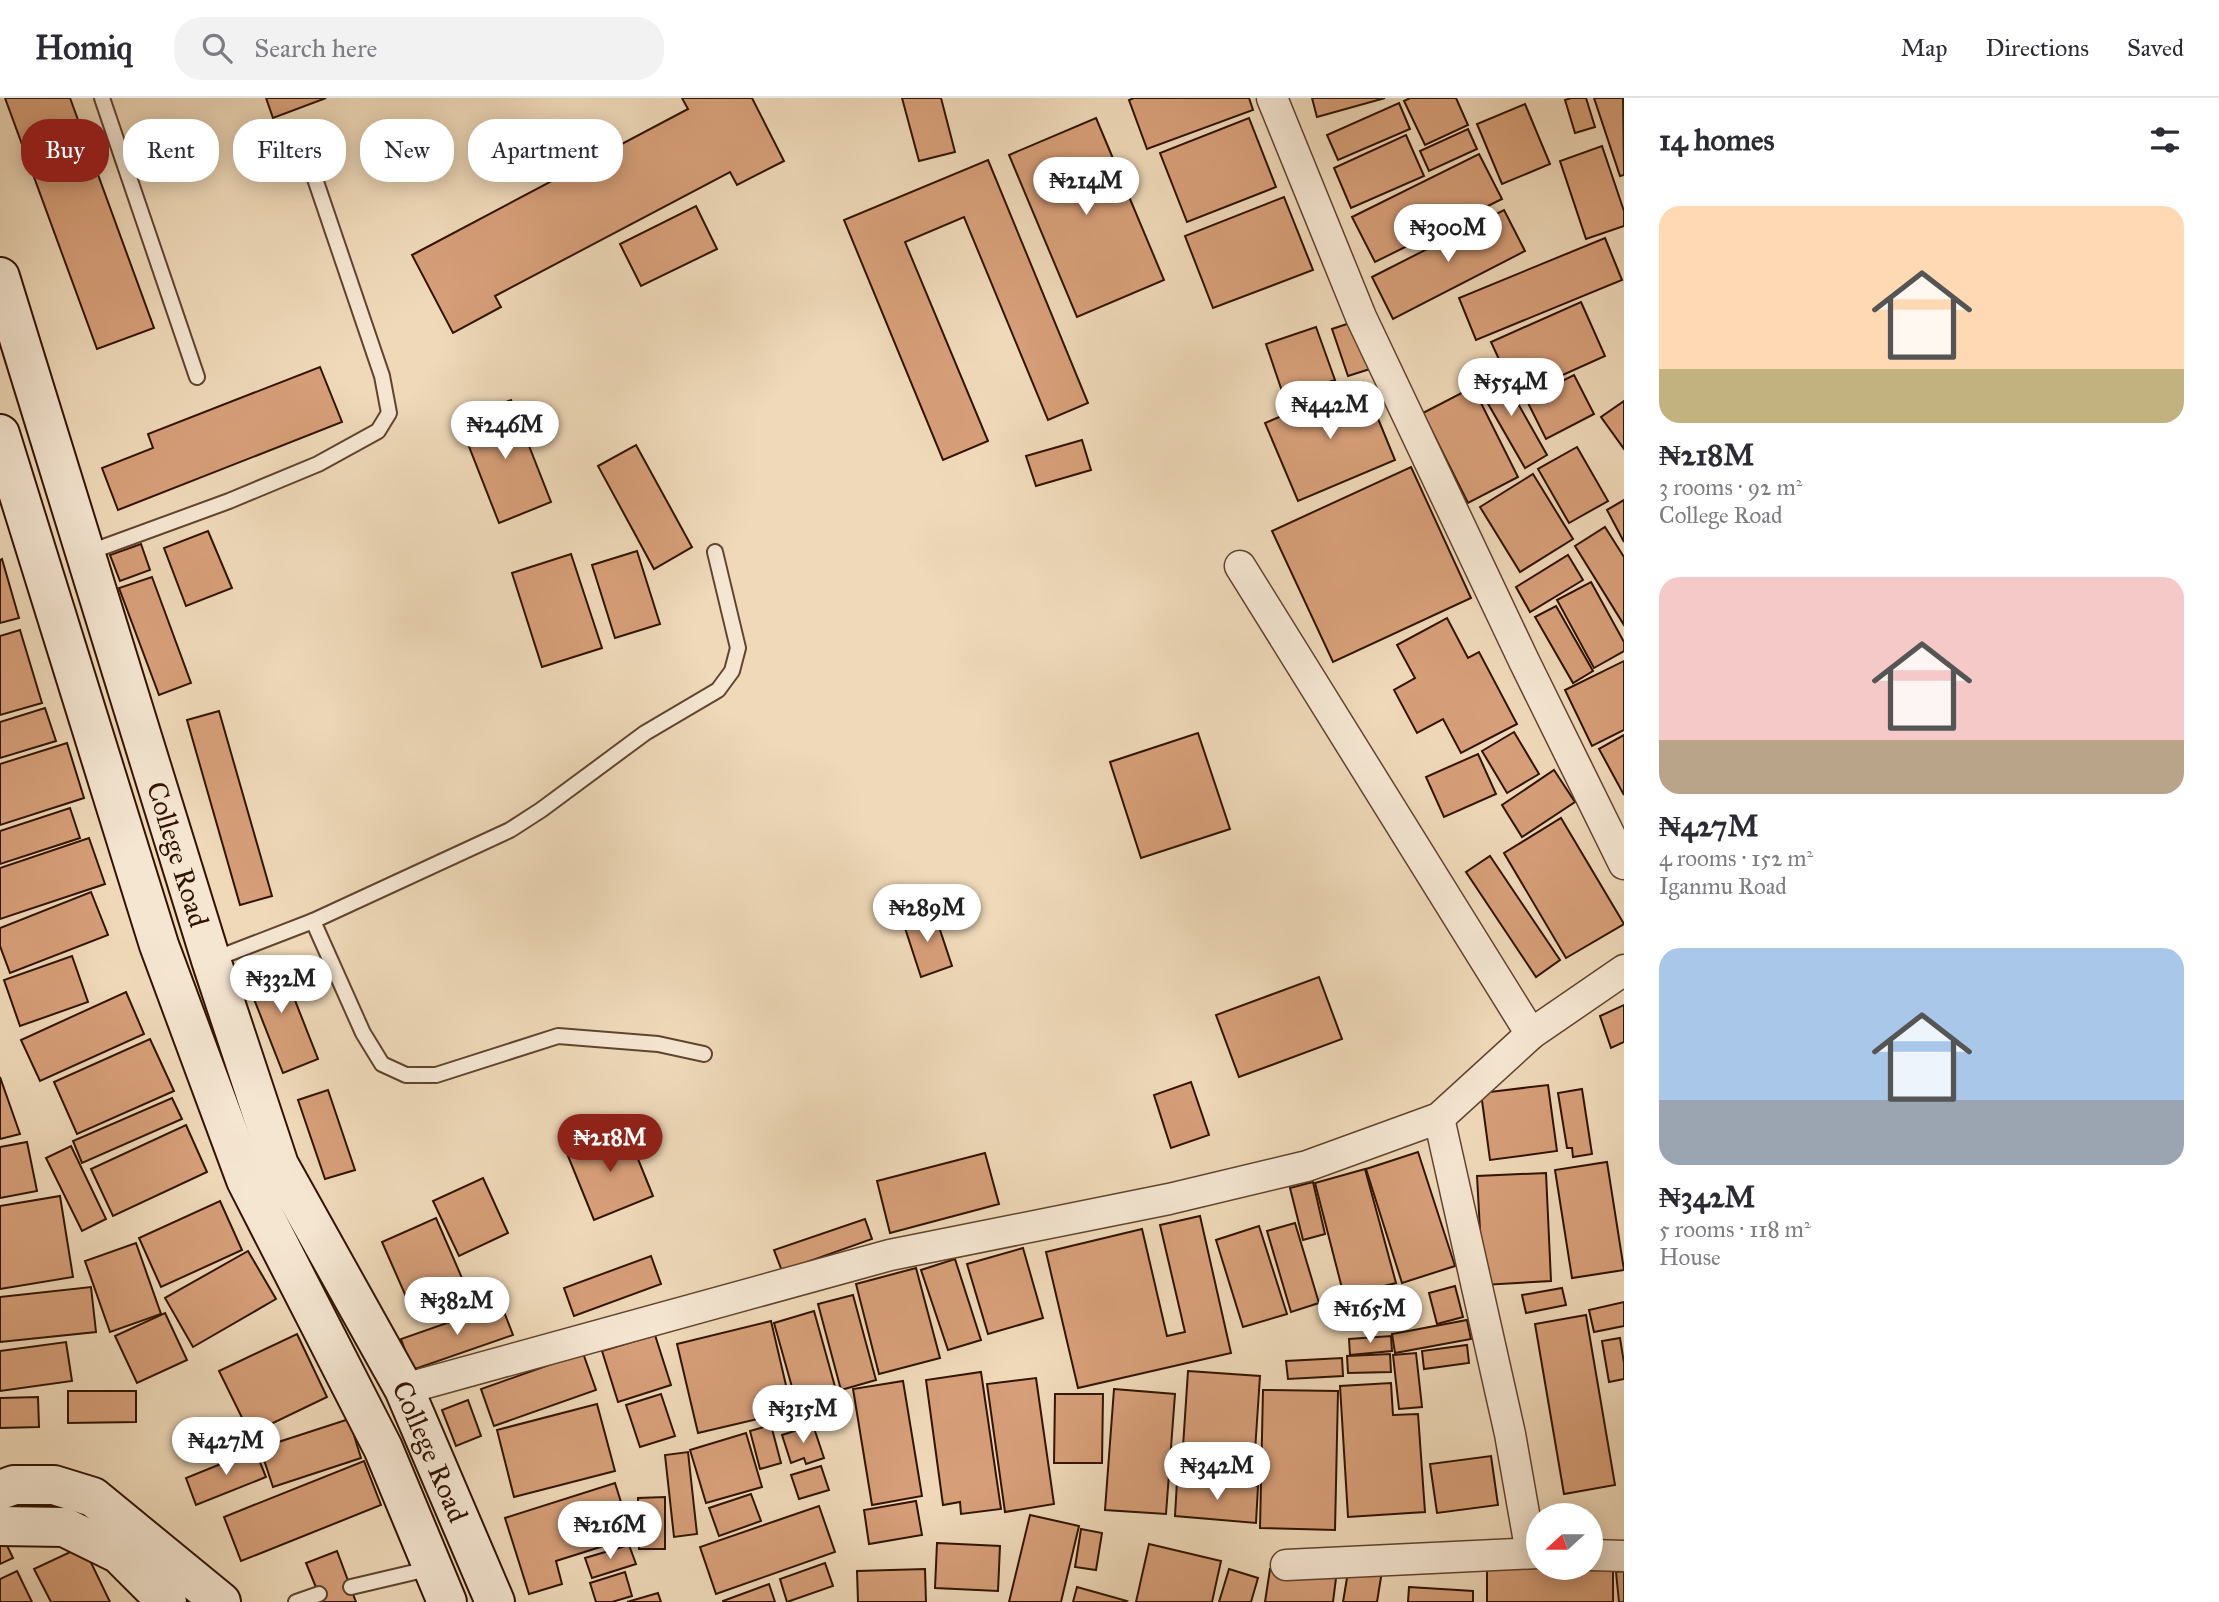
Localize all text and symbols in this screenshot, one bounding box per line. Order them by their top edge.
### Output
search box [174,17,664,80]
text: Homiq [35,28,132,68]
icon: search [198,29,236,67]
text: Search here [254,32,377,64]
text: Map [1901,33,1948,63]
text: Directions [1986,33,2089,63]
text: Saved [2127,33,2184,63]
chip: Buy [21,119,109,182]
chip: Rent [123,119,219,182]
chip: Filters [233,119,346,182]
chip: New [360,119,454,182]
chip: Apartment [468,119,623,182]
icon: filters [2146,121,2184,159]
text: 14 homes [1659,122,1774,158]
pin: ₦214M [1037,158,1135,217]
text: ₦214M [1049,166,1123,194]
pin: ₦300M [1399,204,1497,264]
text: ₦300M [1410,213,1486,241]
icon: home [1859,252,1985,378]
pin: ₦554M [1462,358,1560,418]
text: ₦554M [1474,367,1548,395]
pin: ₦442M [1281,382,1379,441]
text: ₦442M [1291,390,1369,418]
pin: ₦246M [456,402,554,461]
text: ₦246M [467,410,543,438]
text: ₦218M [1659,437,1754,473]
text: 3 rooms · 92 m² [1659,473,1802,501]
text: College Road [1659,501,1783,529]
icon: home [1859,623,1985,749]
street label: College Road [139,777,217,931]
text: ₦427M [1659,808,1758,844]
text: 4 rooms · 152 m² [1659,844,1813,872]
text: Iganmu Road [1659,872,1787,900]
pin: ₦289M [878,884,976,944]
text: ₦289M [889,893,965,921]
pin: ₦332M [232,956,330,1015]
text: ₦332M [246,964,316,992]
icon: home [1859,994,1985,1120]
pin: ₦218M [561,1114,659,1174]
text: ₦218M [574,1123,646,1151]
text: ₦342M [1659,1179,1755,1215]
text: 5 rooms · 118 m² [1659,1215,1811,1243]
text: House [1659,1243,1721,1271]
pin: ₦382M [408,1278,506,1337]
text: ₦382M [420,1286,494,1314]
pin: ₦165M [1321,1286,1419,1345]
text: ₦165M [1334,1294,1406,1322]
street label: College Road [385,1375,476,1527]
pin: ₦315M [754,1386,852,1445]
text: ₦315M [768,1394,838,1422]
pin: ₦427M [177,1418,275,1477]
text: ₦427M [188,1426,264,1454]
pin: ₦342M [1168,1442,1266,1502]
text: ₦342M [1180,1451,1254,1479]
pin: ₦216M [561,1502,659,1561]
north arrow [1526,1503,1603,1580]
map controls [1526,1503,1603,1580]
text: ₦216M [574,1510,646,1538]

